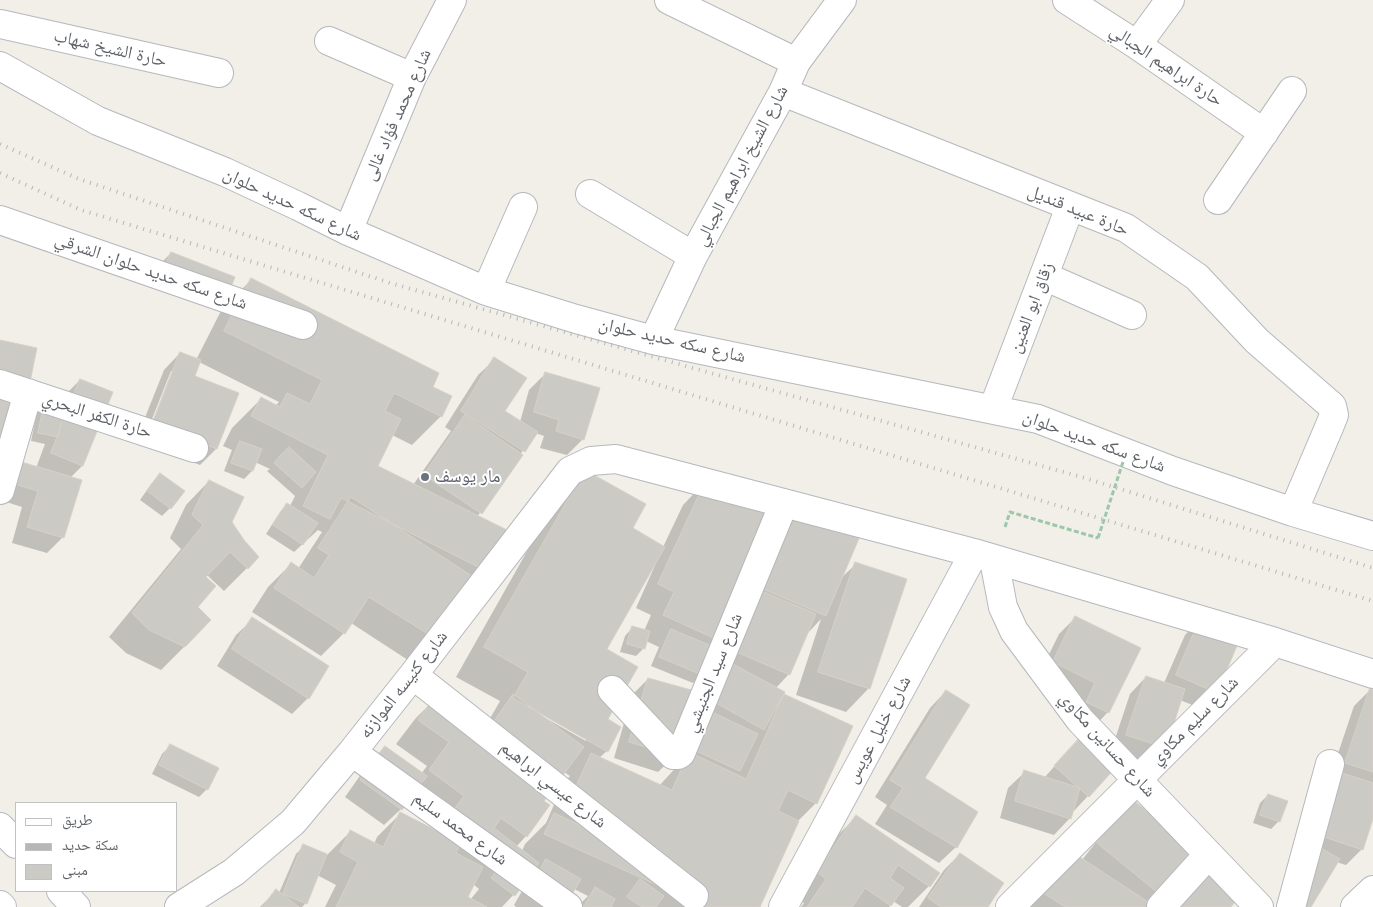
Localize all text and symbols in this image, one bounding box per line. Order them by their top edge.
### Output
street label: حارة ابراهيم الجبالي [1105,20,1227,112]
street label: حارة الشيخ شهاب [51,26,169,72]
street label: شارع محمد فؤاد غالى [359,46,437,184]
street label: شارع الشيخ ابراهيم الجبالي [691,82,793,250]
street label: شارع سكه حديد حلوان [219,163,365,247]
street label: حارة عبيد قنديل [1024,181,1132,241]
street label: شارع سكه حديد حلوان الشرقي [52,229,250,315]
street label: زقاق ابو العنين [1005,260,1059,356]
street label: شارع سكه حديد حلوان [596,314,748,368]
street label: حارة الكفر البحري [39,388,155,444]
street label: شارع سكه حديد حلوان [1020,406,1168,478]
place label: مار يوسف [435,466,501,488]
marker: مار يوسف [419,471,431,483]
street label: شارع سيد الجنيشي [680,610,748,736]
street label: شارع كنيسه الموازنه [355,627,453,743]
street label: شارع سليم مكاوي [1146,672,1244,770]
street label: شارع خليل عويس [842,673,916,787]
street label: شارع حسانين مكاوي [1054,688,1160,802]
street label: شارع عيسي ابراهيم [495,737,611,833]
street label: شارع محمد سليم [408,787,512,871]
legend [15,802,178,892]
text: طريق [62,811,93,829]
text: سكة حديد [62,836,118,854]
text: مبنى [62,861,88,879]

